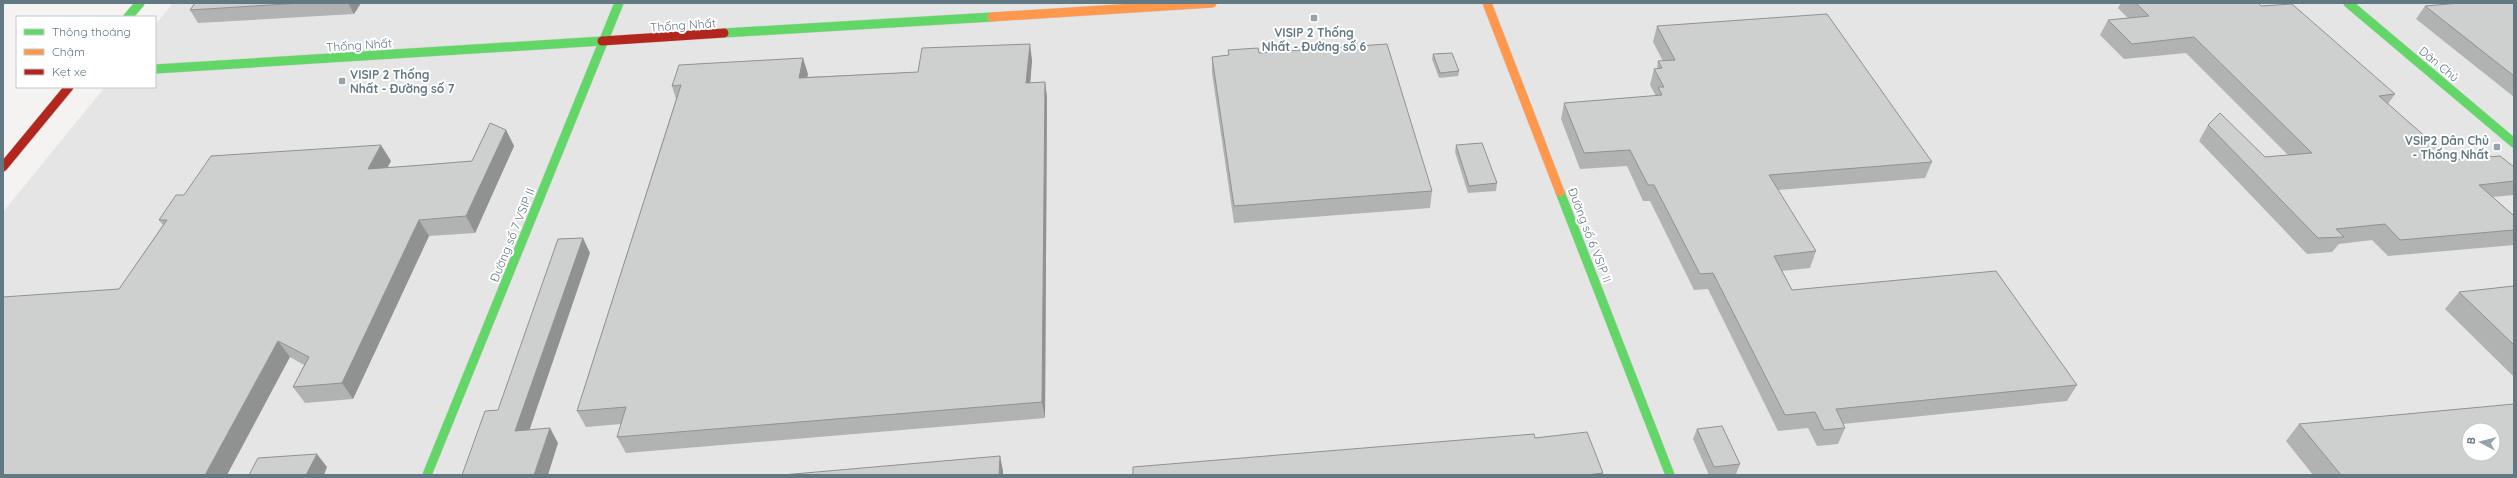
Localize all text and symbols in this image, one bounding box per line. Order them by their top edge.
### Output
marker: VISIP 2 Thống Nhất - Đường số 6 [1309,13,1319,23]
street label: Thống Nhất [650,15,716,35]
legend [16,16,156,88]
text: Thông thoáng [52,24,131,39]
place label: VISIP 2 Thống Nhất - Đường số 6 [1262,25,1367,54]
street label: Thống Nhất [326,35,392,55]
street label: Dân Chủ [2416,43,2462,85]
text: Chậm [52,44,85,59]
text: Kẹt xe [52,64,87,79]
place label: VISIP 2 Thống Nhất - Đường số 7 [350,67,455,96]
marker: VISIP 2 Thống Nhất - Đường số 7 [337,76,347,86]
place label: VSIP2 Dân Chủ - Thống Nhất [2405,133,2489,162]
marker: VSIP2 Dân Chủ - Thống Nhất [2492,142,2502,152]
street label: Đường số 6 VSIP II [1565,185,1615,285]
street label: Đường số 7 VSIP II [486,186,538,284]
north arrow [2461,422,2501,462]
text: B [2464,436,2478,445]

